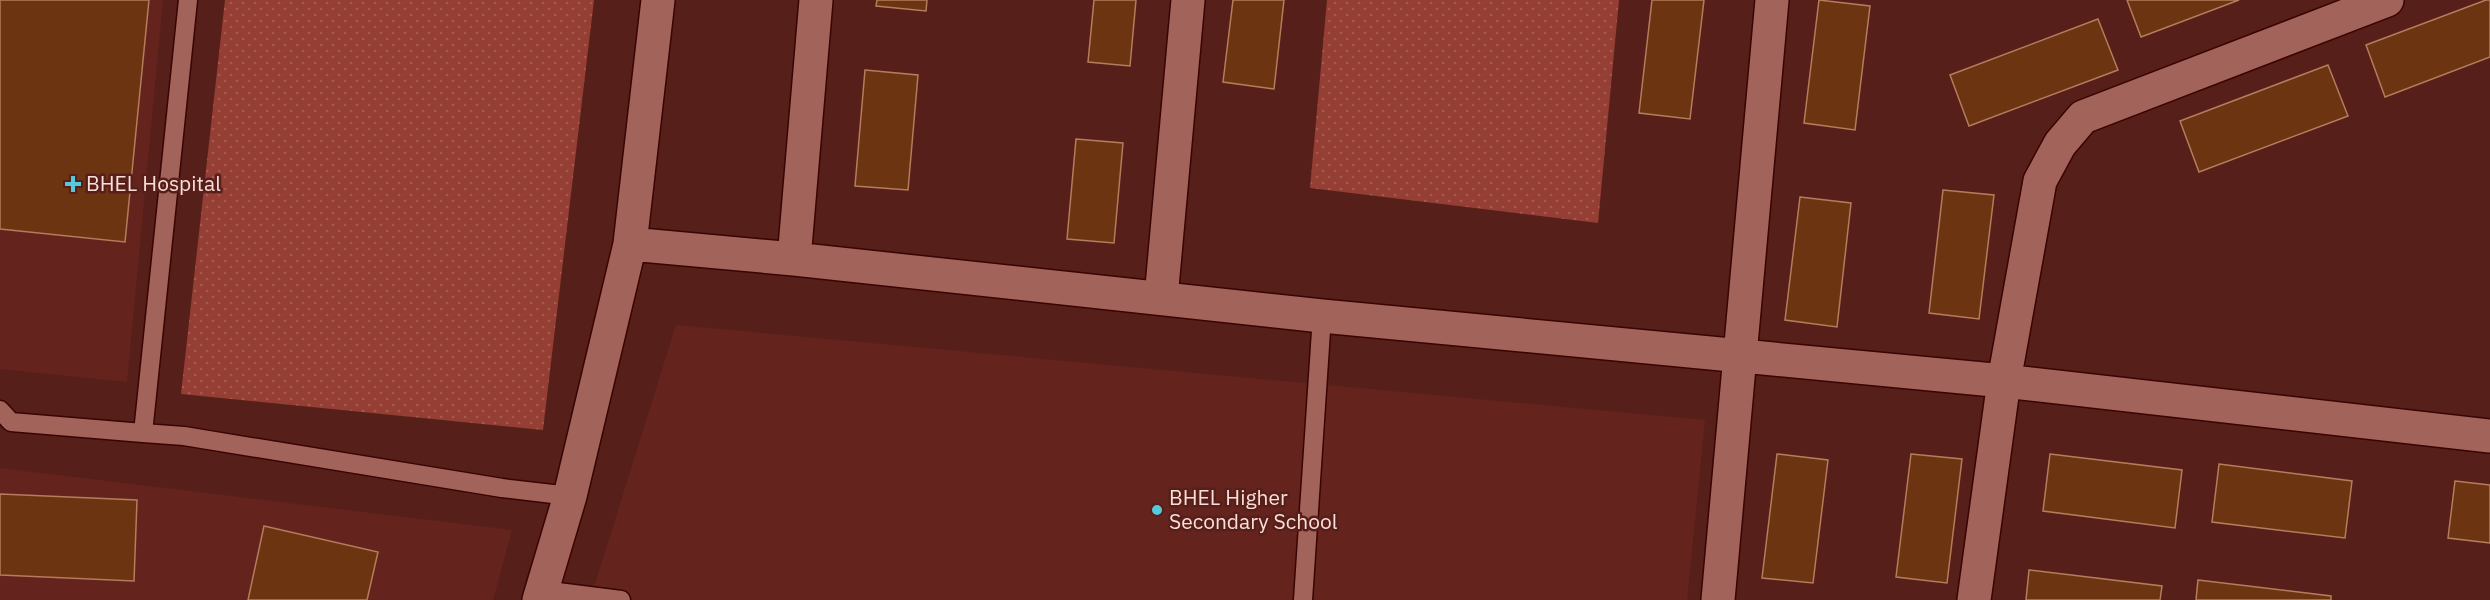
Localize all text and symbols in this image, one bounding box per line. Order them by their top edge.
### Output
place label: BHEL Hospital [86,169,221,197]
marker: BHEL Hospital [64,175,82,193]
place label: BHEL Higher Secondary School [1169,483,1338,535]
marker: BHEL Higher Secondary School [1150,503,1164,517]

